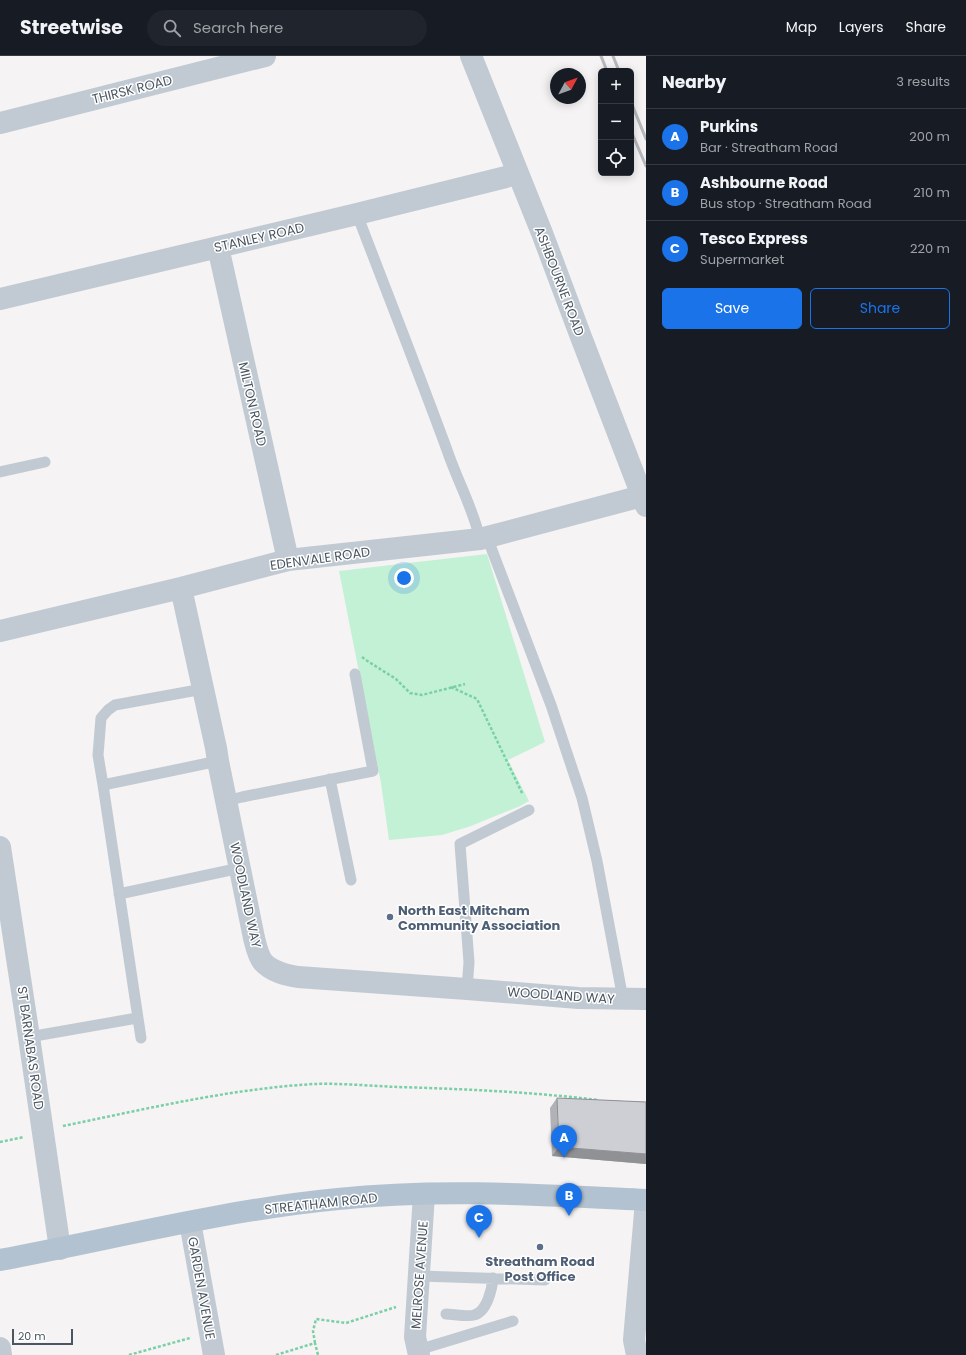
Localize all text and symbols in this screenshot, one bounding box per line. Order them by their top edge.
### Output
search box [147,10,427,46]
text: Streetwise [20,14,123,41]
icon: search [161,17,183,39]
text: Search here [193,17,283,38]
text: Map [786,17,817,37]
text: Layers [839,17,883,37]
text: Share [905,17,946,37]
north arrow [550,68,586,104]
map controls [598,68,634,176]
button: + [598,68,634,104]
street label: THIRSK ROAD [90,70,174,109]
text: Nearby [662,70,726,94]
text: 3 results [896,72,950,91]
button: − [598,104,634,140]
text: Purkins [700,116,758,137]
text: A [670,127,680,146]
text: 200 m [909,127,950,146]
text: Bar · Streatham Road [700,138,838,157]
button: locate [598,140,634,176]
text: Ashbourne Road [700,172,828,193]
text: B [671,183,679,202]
text: 210 m [913,183,950,202]
text: Bus stop · Streatham Road [700,194,871,213]
street label: STANLEY ROAD [212,218,306,257]
street label: ASHBOURNE ROAD [530,224,589,339]
text: Tesco Express [700,228,808,249]
text: C [670,239,680,258]
text: 220 m [910,239,950,258]
text: Supermarket [700,250,784,269]
button: Save [662,288,802,329]
button: Share [810,288,950,329]
street label: MILTON ROAD [234,360,271,448]
street label: EDENVALE ROAD [269,542,371,575]
your location [394,568,414,588]
street label: WOODLAND WAY [225,841,266,950]
place label: North East Mitcham Community Association [398,901,561,935]
marker: North East Mitcham Community Association [385,912,395,922]
street label: WOODLAND WAY [507,982,616,1009]
street label: ST BARNABAS ROAD [12,985,49,1111]
pin: A [551,1125,577,1158]
pin: B [556,1183,582,1216]
street label: STREATHAM ROAD [264,1188,378,1219]
pin: C [466,1205,492,1238]
street label: MELROSE AVENUE [406,1220,433,1330]
street label: GARDEN AVENUE [183,1235,220,1341]
marker: Streatham Road Post Office [535,1242,545,1252]
place label: Streatham Road Post Office [485,1252,595,1286]
scale bar [12,1327,73,1346]
text: 20 m [18,1328,46,1344]

